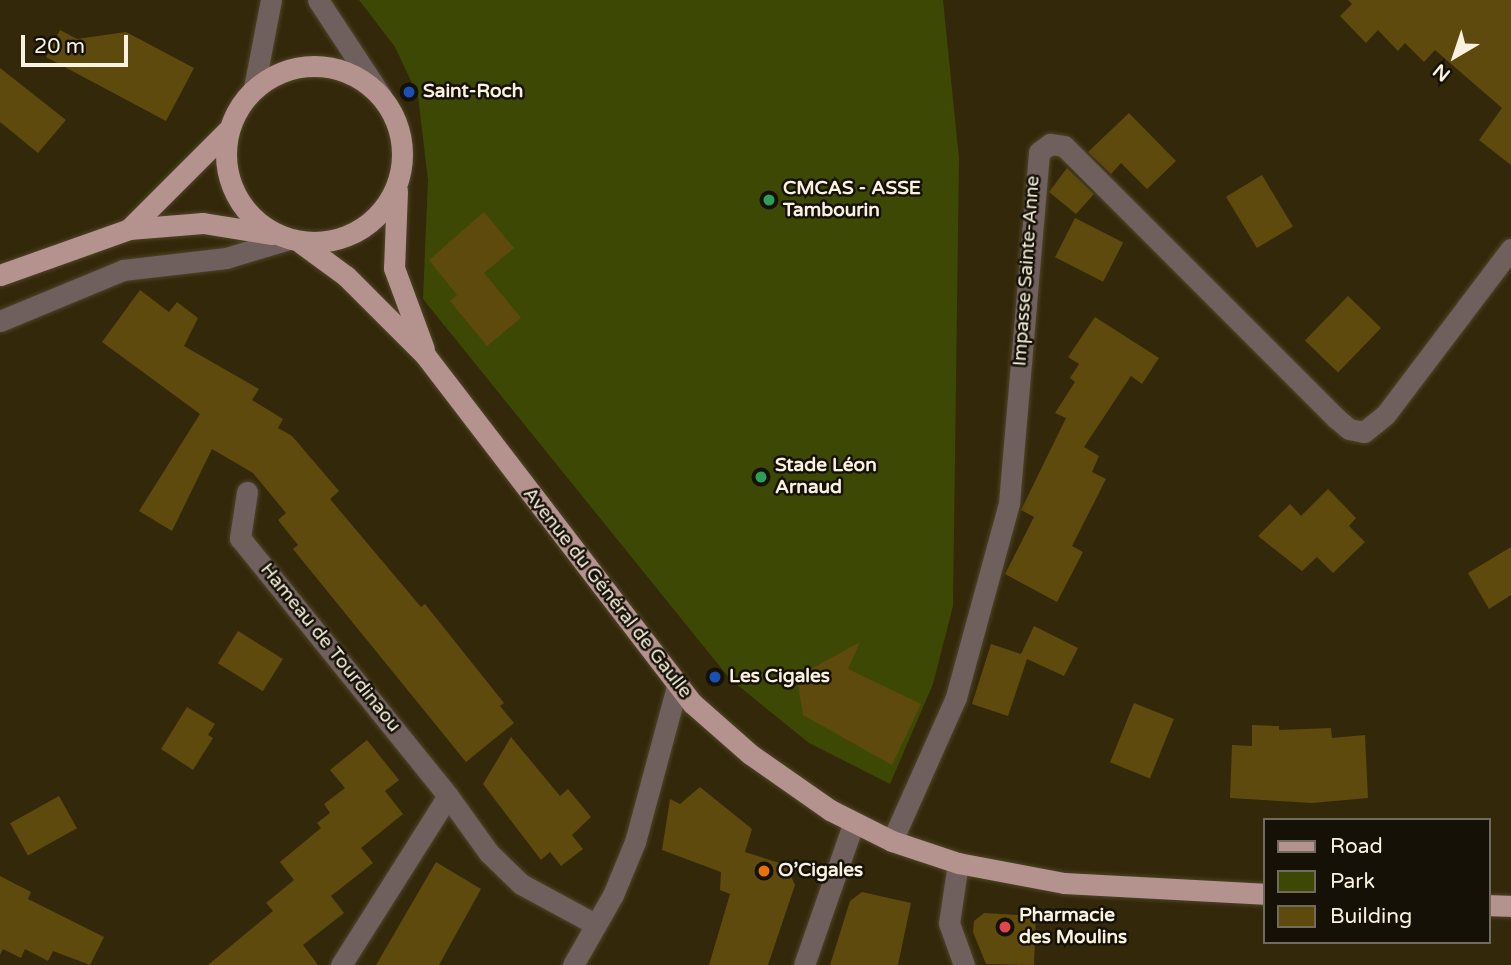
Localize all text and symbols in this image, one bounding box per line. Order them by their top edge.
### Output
scale bar [24,21,131,65]
north arrow [1420,21,1490,91]
text: 20 m [34,34,85,59]
text: N [1429,59,1455,86]
place label: Saint-Roch [423,81,523,103]
marker: Saint-Roch [401,84,417,100]
street label: Impasse Sainte-Anne [1009,175,1045,367]
place label: CMCAS - ASSE Tambourin [783,178,921,222]
marker: CMCAS - ASSE Tambourin [761,192,777,208]
place label: Stade Léon Arnaud [775,455,877,499]
marker: Stade Léon Arnaud [753,469,769,485]
street label: Avenue du Général de Gaulle [518,483,696,703]
street label: Hameau de Tourdinaou [255,559,405,737]
place label: Les Cigales [729,666,830,688]
marker: Les Cigales [707,669,723,685]
legend [1262,818,1490,944]
text: Road [1330,834,1383,859]
place label: O’Cigales [778,860,863,882]
marker: O’Cigales [756,863,772,879]
text: Park [1330,869,1375,894]
text: Building [1330,904,1412,929]
place label: Pharmacie des Moulins [1019,905,1127,949]
marker: Pharmacie des Moulins [997,919,1013,935]

